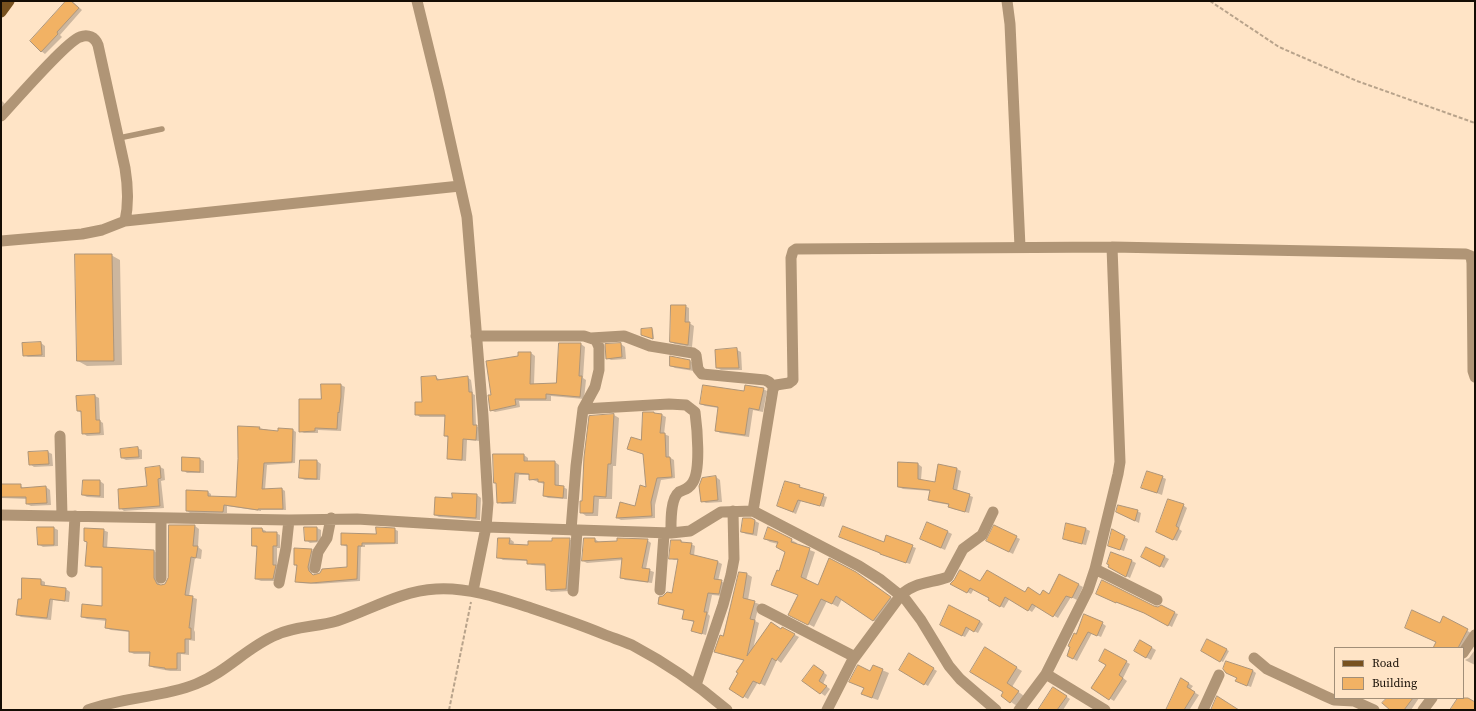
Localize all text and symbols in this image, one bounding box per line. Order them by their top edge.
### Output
legend [1334,647,1464,699]
text: Road [1372,655,1399,671]
text: Building [1372,675,1417,691]

